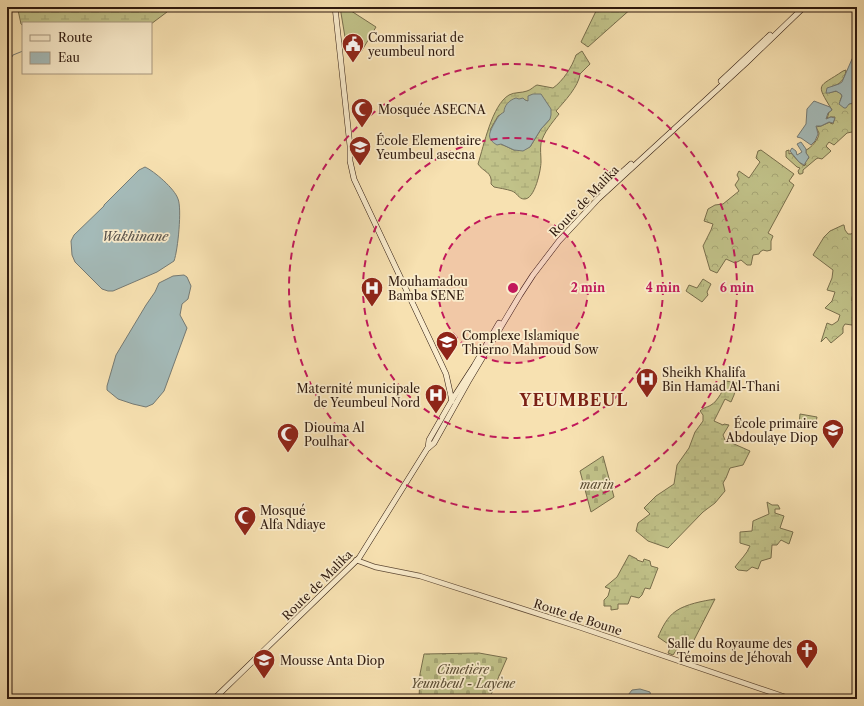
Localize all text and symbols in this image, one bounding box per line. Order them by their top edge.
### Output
legend [22,22,152,74]
text: Route [58,30,93,45]
place label: Commissariat de yeumbeul nord [367,30,464,59]
public building icon: Commissariat de yeumbeul nord [340,31,366,64]
text: Eau [58,50,81,65]
mosque icon: Mosquée ASECNA [349,96,375,129]
place label: Mosquée ASECNA [378,102,487,117]
place label: École Elementaire Yeumbeul asecna [375,132,481,162]
school or university icon: École Elementaire Yeumbeul asecna [347,134,373,167]
street label: Route de Malika [546,162,622,240]
water label: Wakhinane [102,228,169,244]
place label: Mouhamadou Bamba SENE [388,274,469,303]
hospital icon: Mouhamadou Bamba SENE [359,275,385,308]
text: 2 min [571,280,606,295]
text: 4 min [646,280,681,295]
text: 6 min [720,280,755,295]
centre of rings [506,281,520,295]
place label: Complexe Islamique Thierno Mahmoud Sow [462,328,599,357]
school or university icon: Complexe Islamique Thierno Mahmoud Sow [434,329,460,362]
place label: Sheikh Khalifa Bin Hamad Al-Thani [662,365,780,394]
hospital icon: Sheikh Khalifa Bin Hamad Al-Thani [634,366,660,399]
place label: Maternité municipale de Yeumbeul Nord [297,381,421,410]
hospital icon: Maternité municipale de Yeumbeul Nord [423,382,449,415]
district label: YEUMBEUL [519,390,628,410]
place label: École primaire Abdoulaye Diop [725,415,818,445]
school or university icon: École primaire Abdoulaye Diop [820,417,846,450]
place label: Diouma Al Poulhar [304,420,365,449]
mosque icon: Diouma Al Poulhar [275,421,301,454]
park label: marin [579,477,614,492]
place label: Mosqué Alfa Ndiaye [259,503,326,532]
mosque icon: Mosqué Alfa Ndiaye [232,504,258,537]
street label: Route de Malika [279,546,356,623]
street label: Route de Boune [532,596,624,638]
place label: Salle du Royaume des Témoins de Jéhovah [667,636,792,665]
church icon: Salle du Royaume des Témoins de Jéhovah [794,637,820,670]
school or university icon: Mousse Anta Diop [251,647,277,680]
place label: Mousse Anta Diop [280,653,385,668]
park label: Cimetière Yeumbeul - Layène [411,662,516,691]

